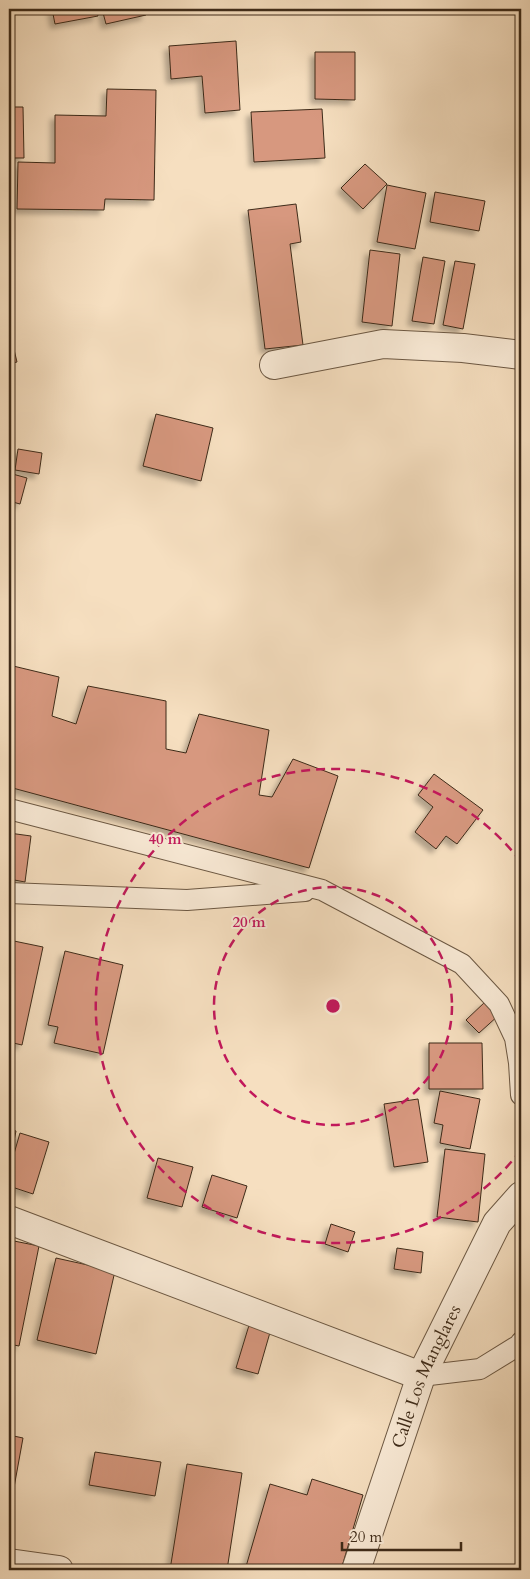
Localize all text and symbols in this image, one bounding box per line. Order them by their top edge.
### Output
text: 40 m [148,829,182,849]
text: 20 m [232,912,266,932]
centre of rings [324,997,342,1015]
street label: Calle Los Manglares [386,1301,467,1452]
scale bar [342,1519,461,1551]
text: 20 m [350,1527,382,1547]

